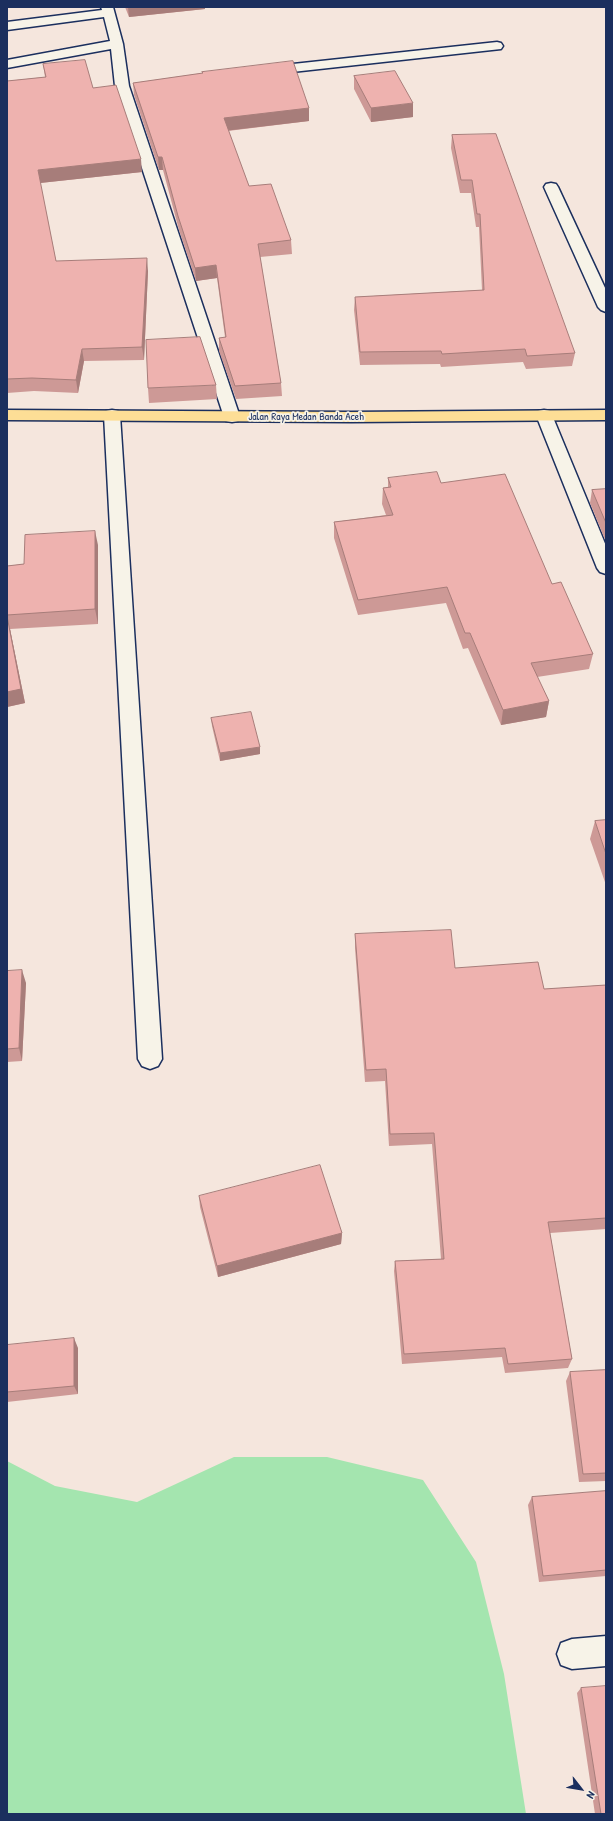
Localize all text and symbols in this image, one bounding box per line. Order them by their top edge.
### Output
street label: Jalan Raya Medan Banda Aceh [248,410,364,424]
north arrow [561,1769,601,1809]
text: N [584,1789,599,1801]

